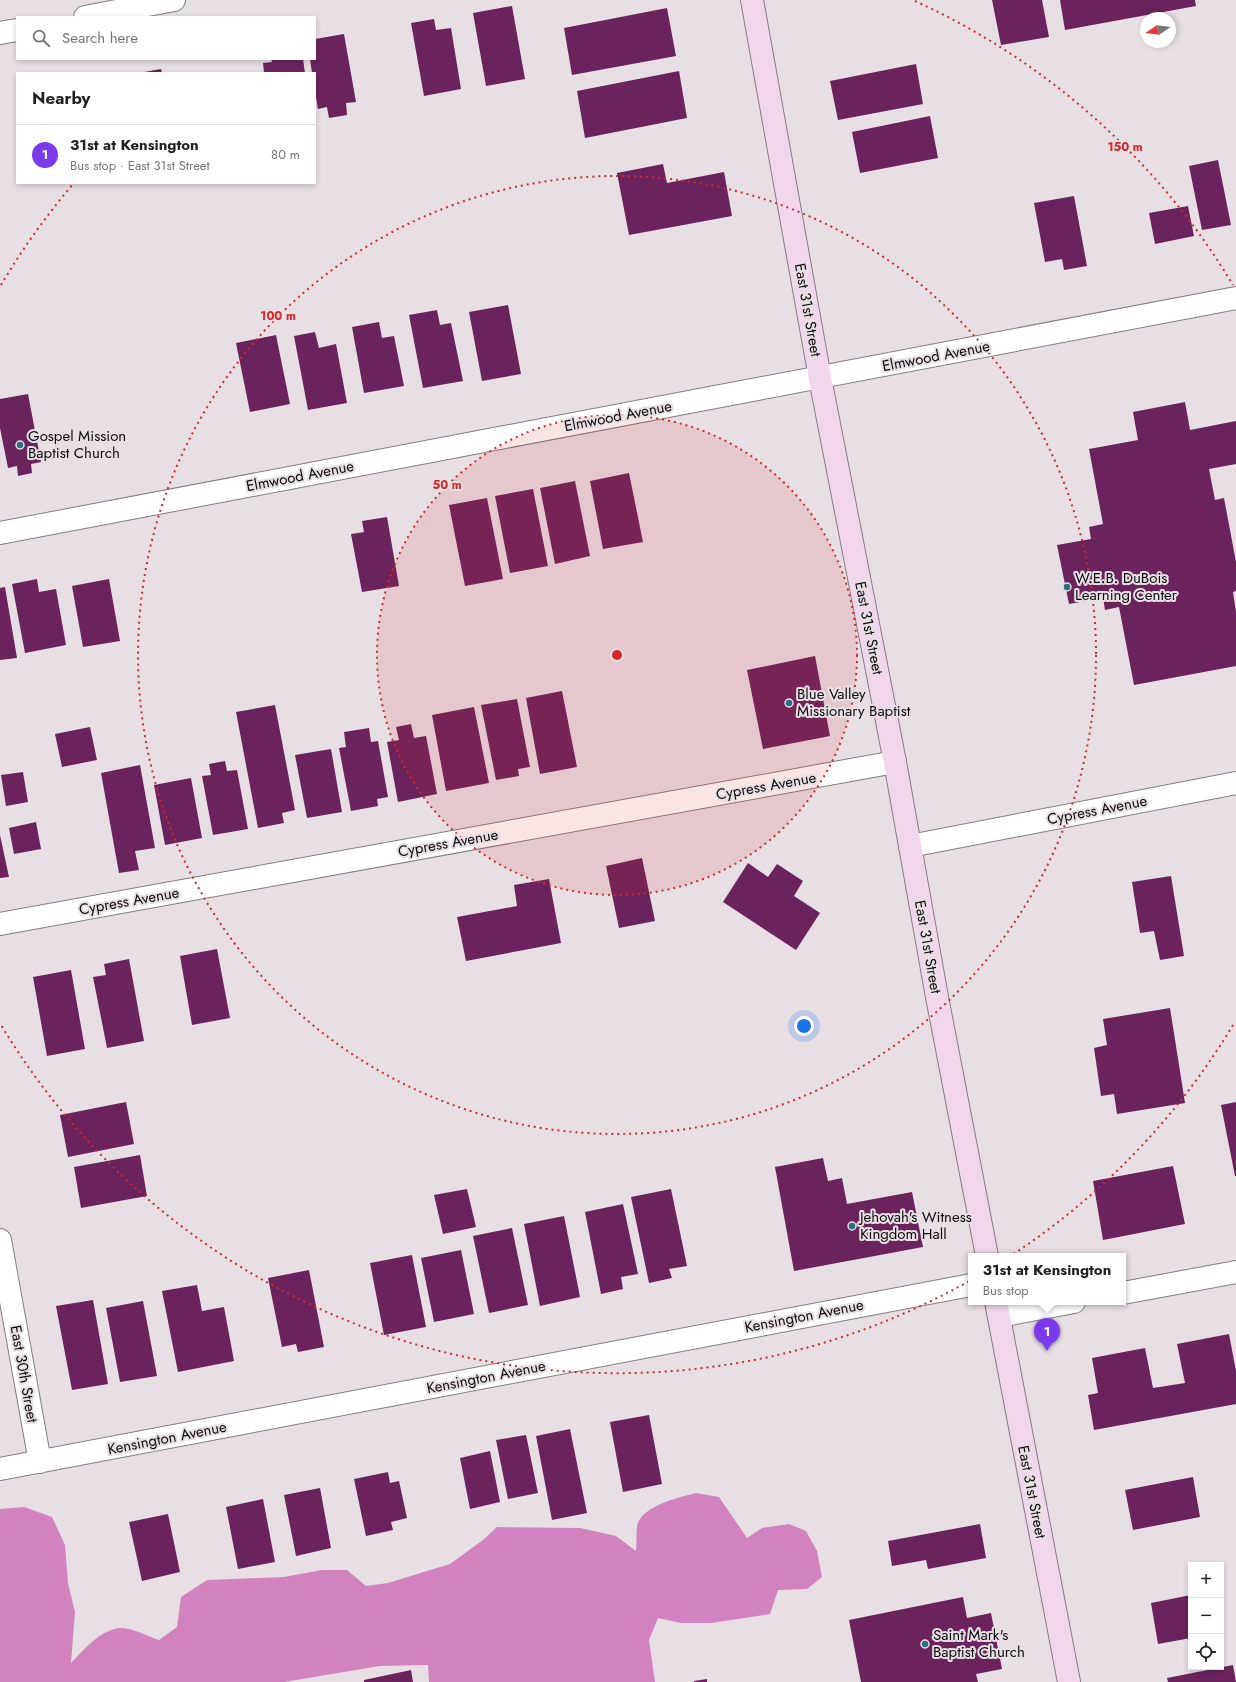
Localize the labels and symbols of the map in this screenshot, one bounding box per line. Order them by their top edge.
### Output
north arrow [1140,12,1176,48]
text: 150 m [1107,138,1143,156]
street label: East 31st Street [789,262,827,359]
text: 100 m [260,307,296,325]
street label: Elmwood Avenue [880,335,992,377]
street label: Elmwood Avenue [562,395,674,437]
place label: Gospel Mission Baptist Church [28,425,126,464]
marker: Gospel Mission Baptist Church [15,440,25,450]
street label: Elmwood Avenue [244,455,356,497]
text: 50 m [432,476,462,494]
place label: W.E.B. DuBois Learning Center [1075,567,1178,606]
street label: East 31st Street [849,580,889,677]
marker: W.E.B. DuBois Learning Center [1062,582,1072,592]
centre of rings [610,648,624,662]
place label: Blue Valley Missionary Baptist [797,683,911,722]
marker: Blue Valley Missionary Baptist [784,698,794,708]
street label: Cypress Avenue [714,766,818,806]
street label: Cypress Avenue [1045,789,1149,830]
street label: Cypress Avenue [396,823,500,863]
street label: Cypress Avenue [77,881,181,921]
street label: East 31st Street [909,899,947,996]
your location [794,1016,814,1036]
place label: Jehovah's Witness Kingdom Hall [858,1206,972,1245]
marker: Jehovah's Witness Kingdom Hall [847,1221,857,1231]
street label: Kensington Avenue [743,1294,866,1338]
pin: 1 [1034,1318,1060,1351]
street label: East 30th Street [5,1324,43,1425]
street label: Kensington Avenue [425,1355,548,1399]
street label: Kensington Avenue [106,1416,229,1460]
street label: East 31st Street [1012,1444,1052,1541]
place label: Saint Mark's Baptist Church [933,1624,1025,1663]
marker: Saint Mark's Baptist Church [920,1639,930,1649]

